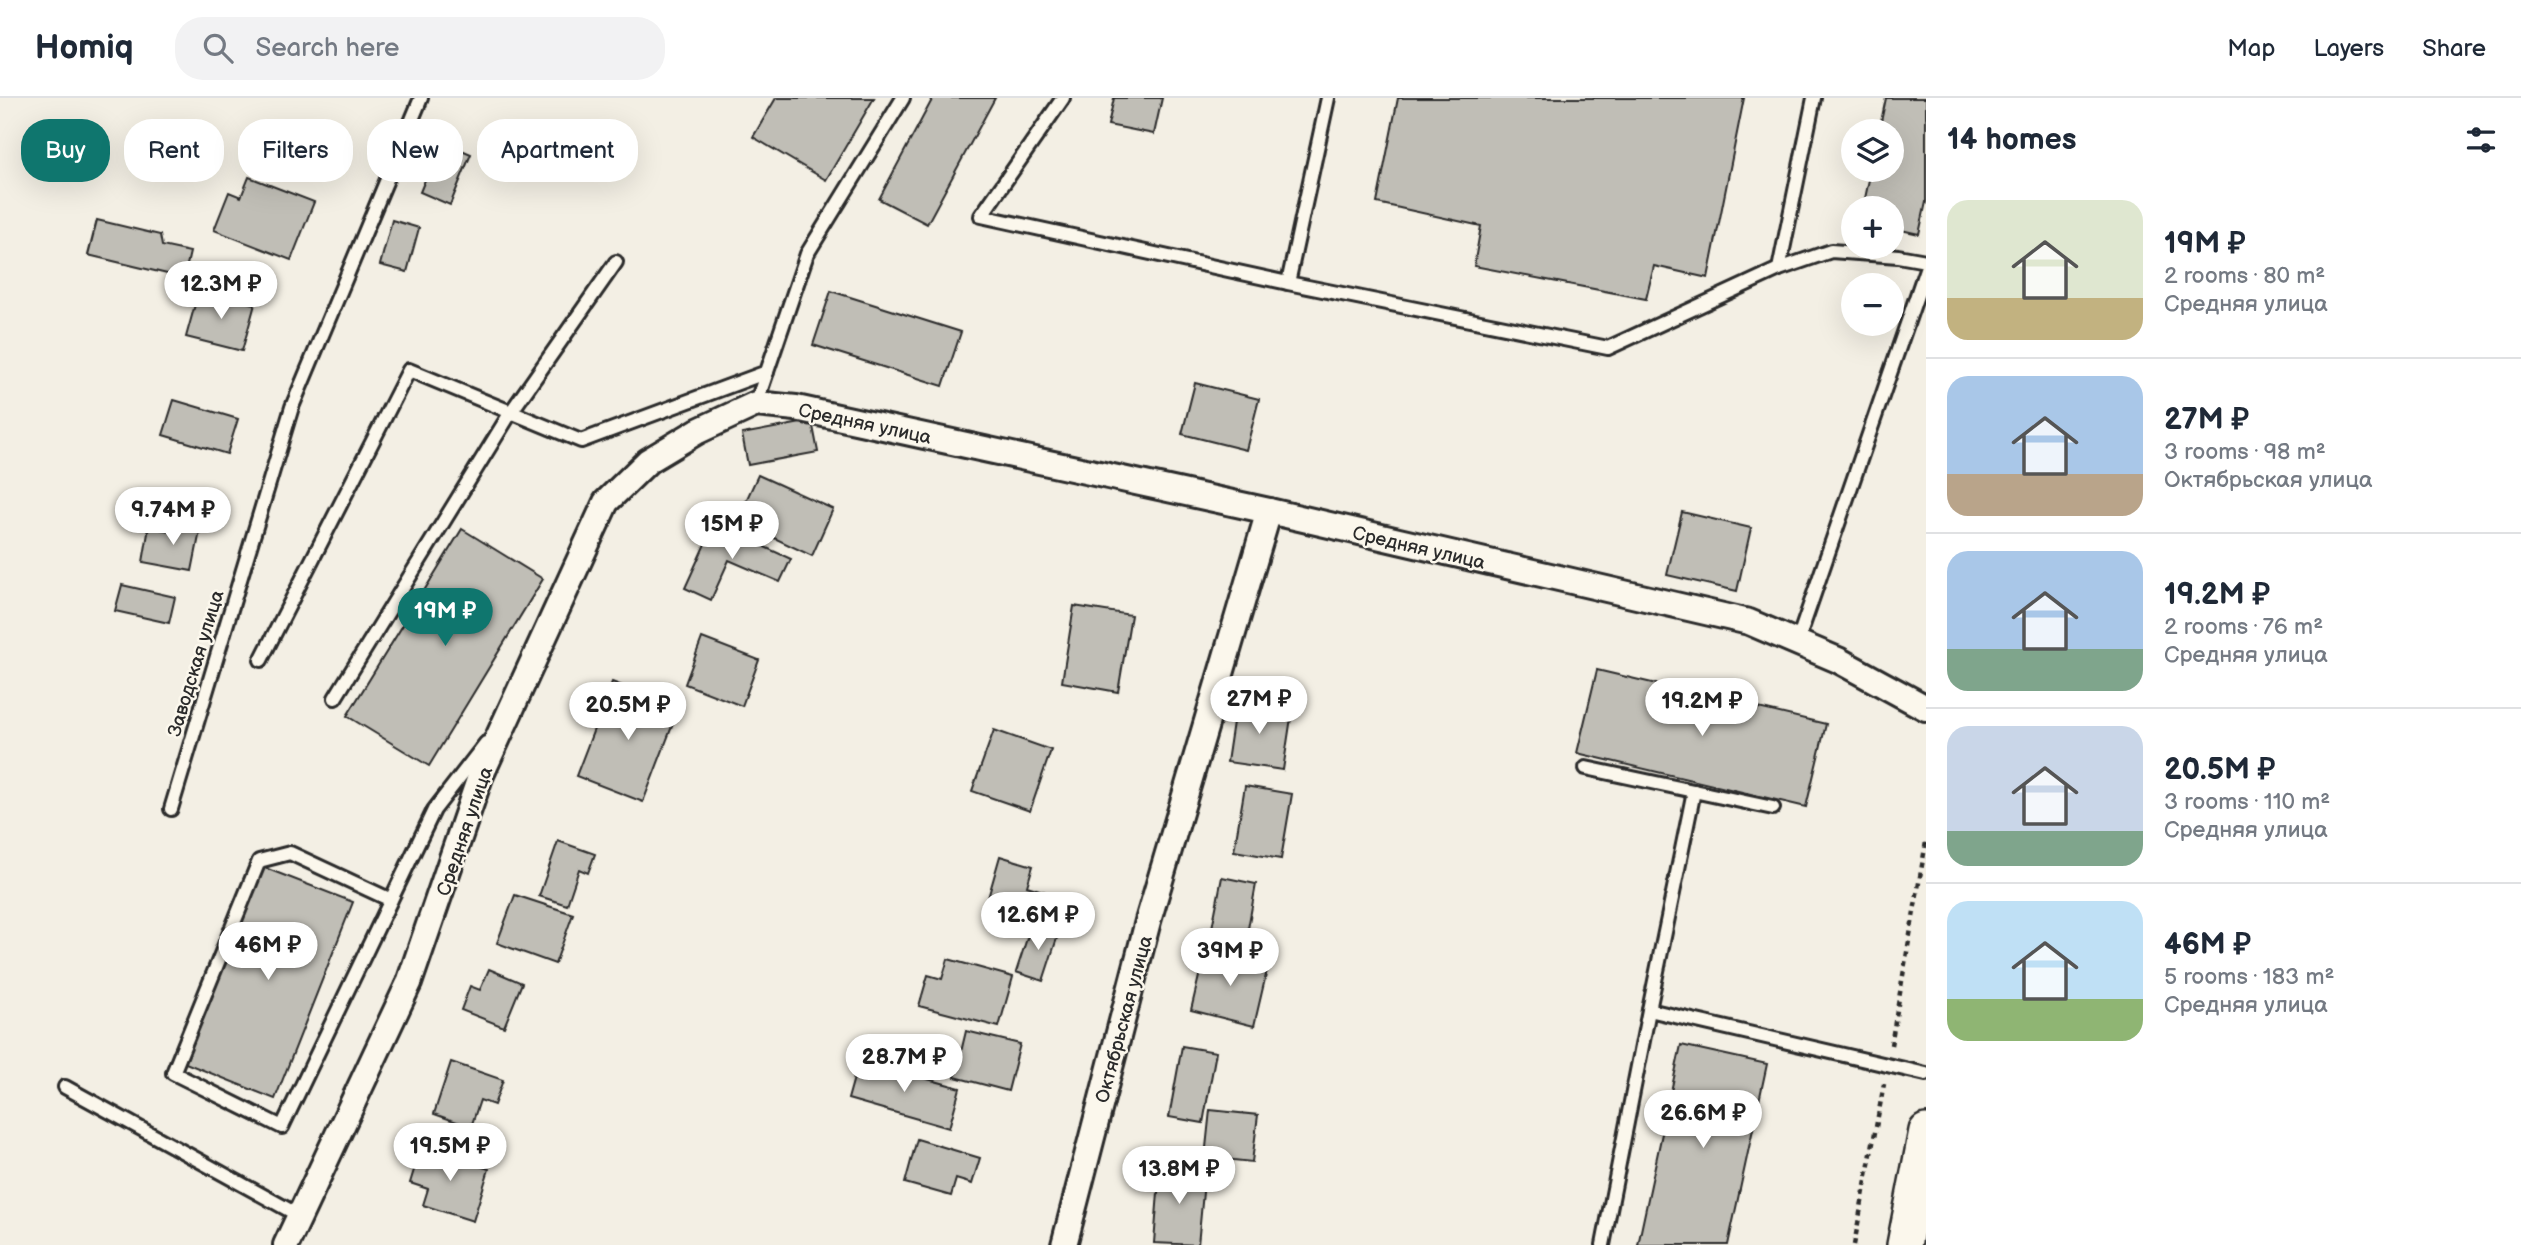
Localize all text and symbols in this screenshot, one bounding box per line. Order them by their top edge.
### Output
search box [175,17,665,80]
text: Homiq [35,28,133,68]
icon: search [199,29,237,67]
text: Search here [255,33,400,64]
text: Map [2227,34,2275,63]
text: Layers [2313,34,2384,63]
text: Share [2422,34,2486,63]
chip: Buy [21,119,110,182]
chip: Rent [124,119,224,182]
chip: Filters [238,119,353,182]
chip: New [367,119,463,182]
chip: Apartment [477,119,638,182]
map controls [1841,119,1904,336]
button: layers [1841,119,1904,182]
icon: filters [2462,121,2500,159]
text: 14 homes [1947,122,2076,158]
button: + [1841,196,1904,259]
text: 19M ₽ [2164,226,2246,262]
icon: home [2003,228,2087,312]
pin: 12.3M ₽ [156,262,286,321]
text: 2 rooms · 80 m² [2164,262,2325,290]
text: 12.3M ₽ [180,270,262,298]
button: − [1841,273,1904,336]
text: Средняя улица [2164,290,2328,318]
street label: Средняя улица [796,399,933,450]
text: 27M ₽ [2164,402,2249,438]
icon: home [2003,404,2087,488]
text: 3 rooms · 98 m² [2164,438,2326,466]
text: Октябрьская улица [2164,466,2373,494]
pin: 9.74M ₽ [108,488,238,547]
text: 9.74M ₽ [131,496,215,524]
pin: 15M ₽ [683,502,781,561]
text: 15M ₽ [701,510,763,538]
street label: Средняя улица [1350,522,1487,575]
text: 19.2M ₽ [2164,577,2270,613]
icon: home [2003,579,2087,663]
street label: Заводская улица [163,587,230,739]
pin: 19M ₽ [396,588,494,648]
text: 19M ₽ [414,597,476,625]
text: 2 rooms · 76 m² [2164,613,2323,641]
text: Средняя улица [2164,641,2328,669]
pin: 27M ₽ [1210,676,1308,736]
pin: 19.2M ₽ [1637,678,1767,738]
pin: 20.5M ₽ [563,682,693,742]
text: 27M ₽ [1226,685,1292,713]
text: 19.2M ₽ [1661,687,1743,715]
text: 20.5M ₽ [585,691,671,719]
text: 20.5M ₽ [2164,752,2275,788]
icon: home [2003,754,2087,838]
street label: Средняя улица [433,764,498,899]
text: 3 rooms · 110 m² [2164,788,2330,816]
text: Средняя улица [2164,816,2328,844]
pin: 12.6M ₽ [973,892,1103,952]
text: 12.6M ₽ [997,901,1079,929]
pin: 46M ₽ [219,922,317,982]
text: 46M ₽ [2164,927,2251,963]
pin: 39M ₽ [1181,928,1279,988]
icon: home [2003,929,2087,1013]
text: 46M ₽ [235,931,301,959]
street label: Октябрьская улица [1091,933,1158,1106]
text: 39M ₽ [1197,937,1263,965]
text: 5 rooms · 183 m² [2164,963,2334,991]
text: Средняя улица [2164,991,2328,1019]
pin: 28.7M ₽ [839,1034,969,1094]
text: 28.7M ₽ [862,1043,946,1071]
pin: 26.6M ₽ [1638,1090,1768,1150]
text: 26.6M ₽ [1660,1099,1746,1127]
pin: 19.5M ₽ [385,1124,515,1183]
text: 19.5M ₽ [410,1132,490,1160]
pin: 13.8M ₽ [1114,1146,1244,1206]
text: 13.8M ₽ [1138,1155,1220,1183]

